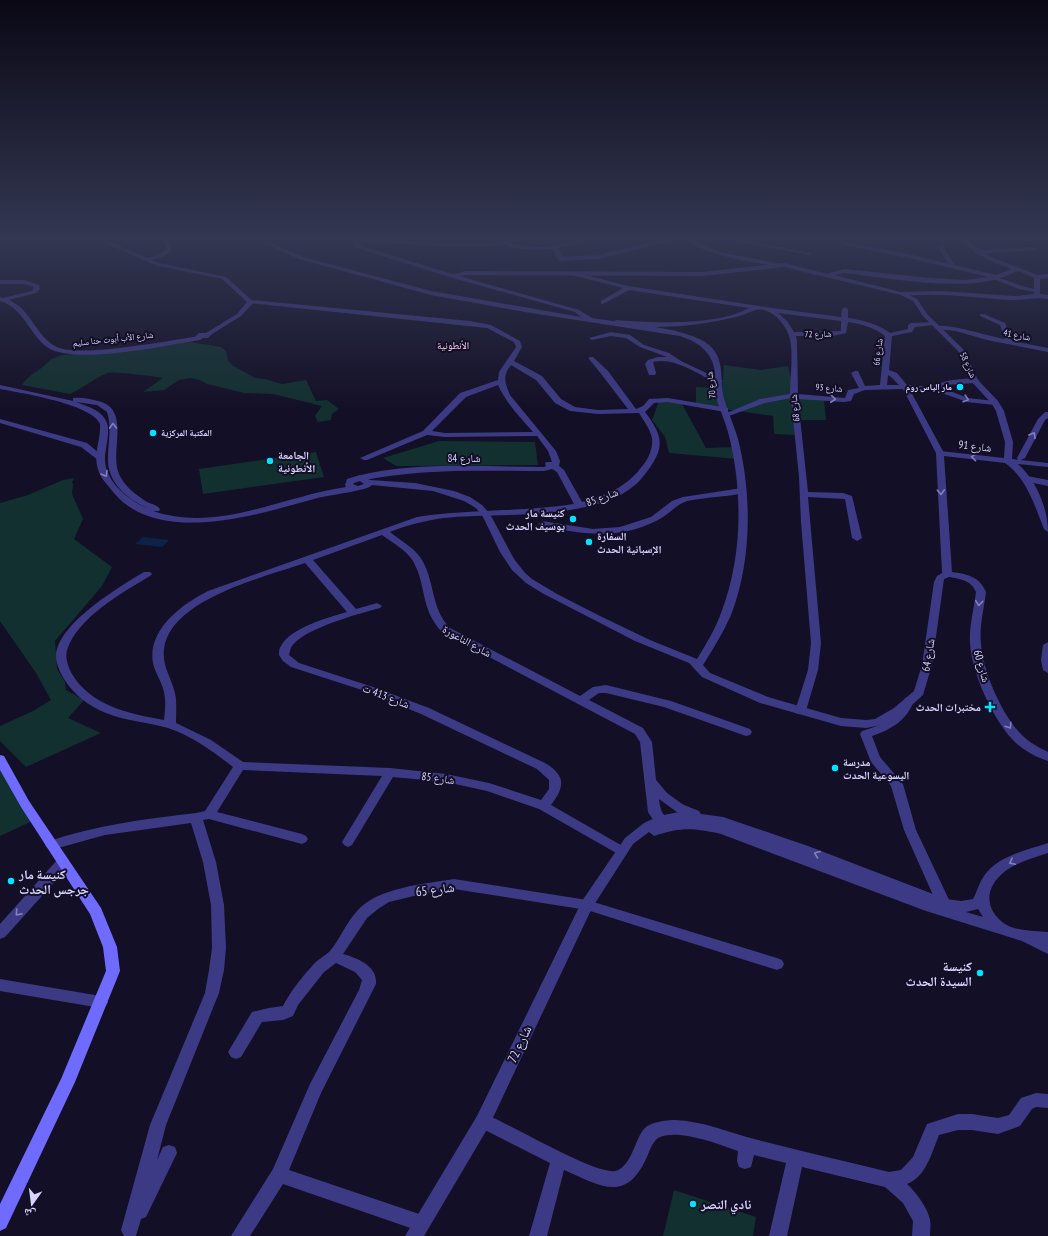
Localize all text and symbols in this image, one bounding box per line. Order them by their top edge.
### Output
street label: شارع 41 [1003,327,1032,343]
street label: شارع 72 [804,328,832,340]
street label: شارع الأب أبوت حنا سليم [72,329,154,349]
street label: شارع 66 [870,338,886,366]
district label: الأنطونية [437,339,469,352]
street label: شارع 58 [957,350,979,380]
street label: شارع 70 [703,371,719,399]
street label: شارع 93 [815,381,843,395]
place label: مار إلياس روم [906,381,952,394]
marker: مار إلياس روم [955,382,965,392]
street label: شارع 68 [788,394,802,422]
one-way arrow [962,394,969,403]
one-way arrow [829,395,836,404]
one-way arrow [109,423,117,429]
place label: المكتبة المركزية [161,427,212,438]
marker: المكتبة المركزية [148,428,158,438]
one-way arrow [1028,432,1036,439]
street label: شارع 91 [958,437,992,455]
place label: الجامعة الأنطونية [278,448,315,475]
street label: شارع 84 [447,451,481,465]
one-way arrow [971,453,977,462]
marker: الجامعة الأنطونية [265,456,275,466]
one-way arrow [100,470,107,477]
street label: شارع 85 [584,485,620,509]
one-way arrow [937,489,946,495]
place label: كنيسة مار يوسيف الحدث [506,506,565,533]
marker: كنيسة مار يوسيف الحدث [568,514,578,524]
place label: السفارة الإسبانية الحدث [597,529,662,556]
marker: السفارة الإسبانية الحدث [584,537,594,547]
one-way arrow [975,600,984,606]
street label: شارع الناعورة [440,622,494,660]
street label: شارع 64 [918,638,938,672]
street label: شارع 60 [971,648,993,684]
street label: شارع 413 ت [361,681,411,711]
place label: مختبرات الحدث [916,700,981,714]
marker: مختبرات الحدث [984,701,996,713]
one-way arrow [1004,722,1011,729]
place label: مدرسة اليسوعية الحدت [843,755,909,782]
marker: مدرسة اليسوعية الحدت [830,763,840,773]
street label: شارع 85 [421,769,455,787]
one-way arrow [813,851,820,859]
one-way arrow [1008,857,1016,865]
place label: كنيسة مار جرجس الحدث [18,866,89,898]
marker: كنيسة مار جرجس الحدث [6,876,16,886]
street label: شارع 65 [415,879,456,901]
one-way arrow [15,908,23,916]
place label: كنيسة السيدة الحدث [905,958,972,990]
marker: كنيسة السيدة الحدث [975,968,985,978]
street label: شارع 72 [503,1023,536,1066]
north arrow [12,1184,52,1224]
place label: نادي النصر [700,1196,752,1215]
marker: نادي النصر [688,1199,698,1209]
text: ش [22,1204,37,1222]

